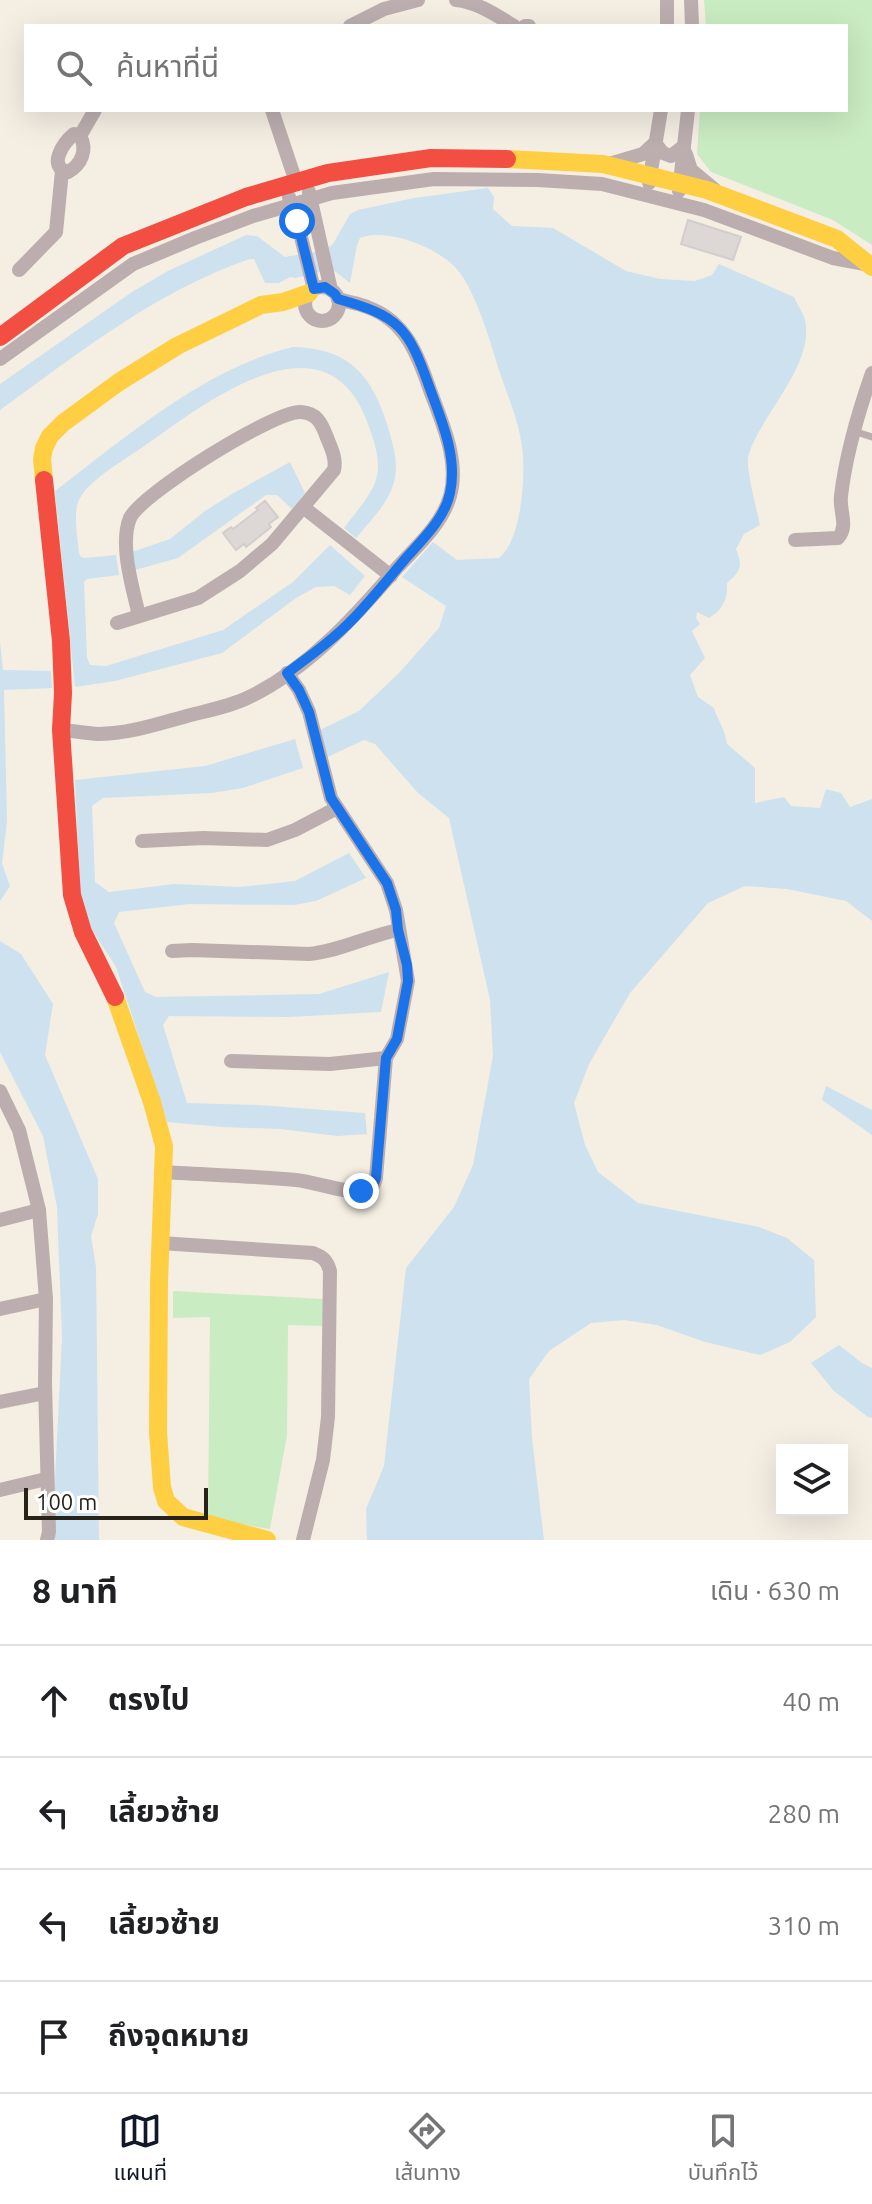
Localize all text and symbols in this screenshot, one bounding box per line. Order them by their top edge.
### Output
search box [24,24,848,112]
icon: search [52,46,96,90]
text: ค้นหาที่นี่ [116,49,219,83]
route start [279,203,315,239]
route end [343,1173,379,1209]
map controls [776,1444,848,1516]
button: layers [776,1444,848,1516]
scale bar [24,1484,208,1520]
text: 100 m [36,1489,97,1514]
text: 8 นาที [32,1571,118,1609]
text: เดิน · 630 m [710,1576,840,1605]
icon: ahead [32,1679,76,1723]
text: ตรงไป [108,1682,190,1716]
text: 40 m [782,1687,840,1716]
icon: left [32,1791,76,1835]
text: เลี้ยวซ้าย [108,1794,220,1828]
text: 280 m [768,1799,840,1828]
icon: left [32,1903,76,1947]
text: เลี้ยวซ้าย [108,1906,220,1940]
text: 310 m [768,1911,840,1940]
icon: arrive [32,2015,76,2059]
text: ถึงจุดหมาย [108,2018,249,2052]
tab: แผนที่ [114,2109,167,2190]
tab: เส้นทาง [394,2109,461,2190]
tab: บันทึกไว้ [688,2109,758,2190]

